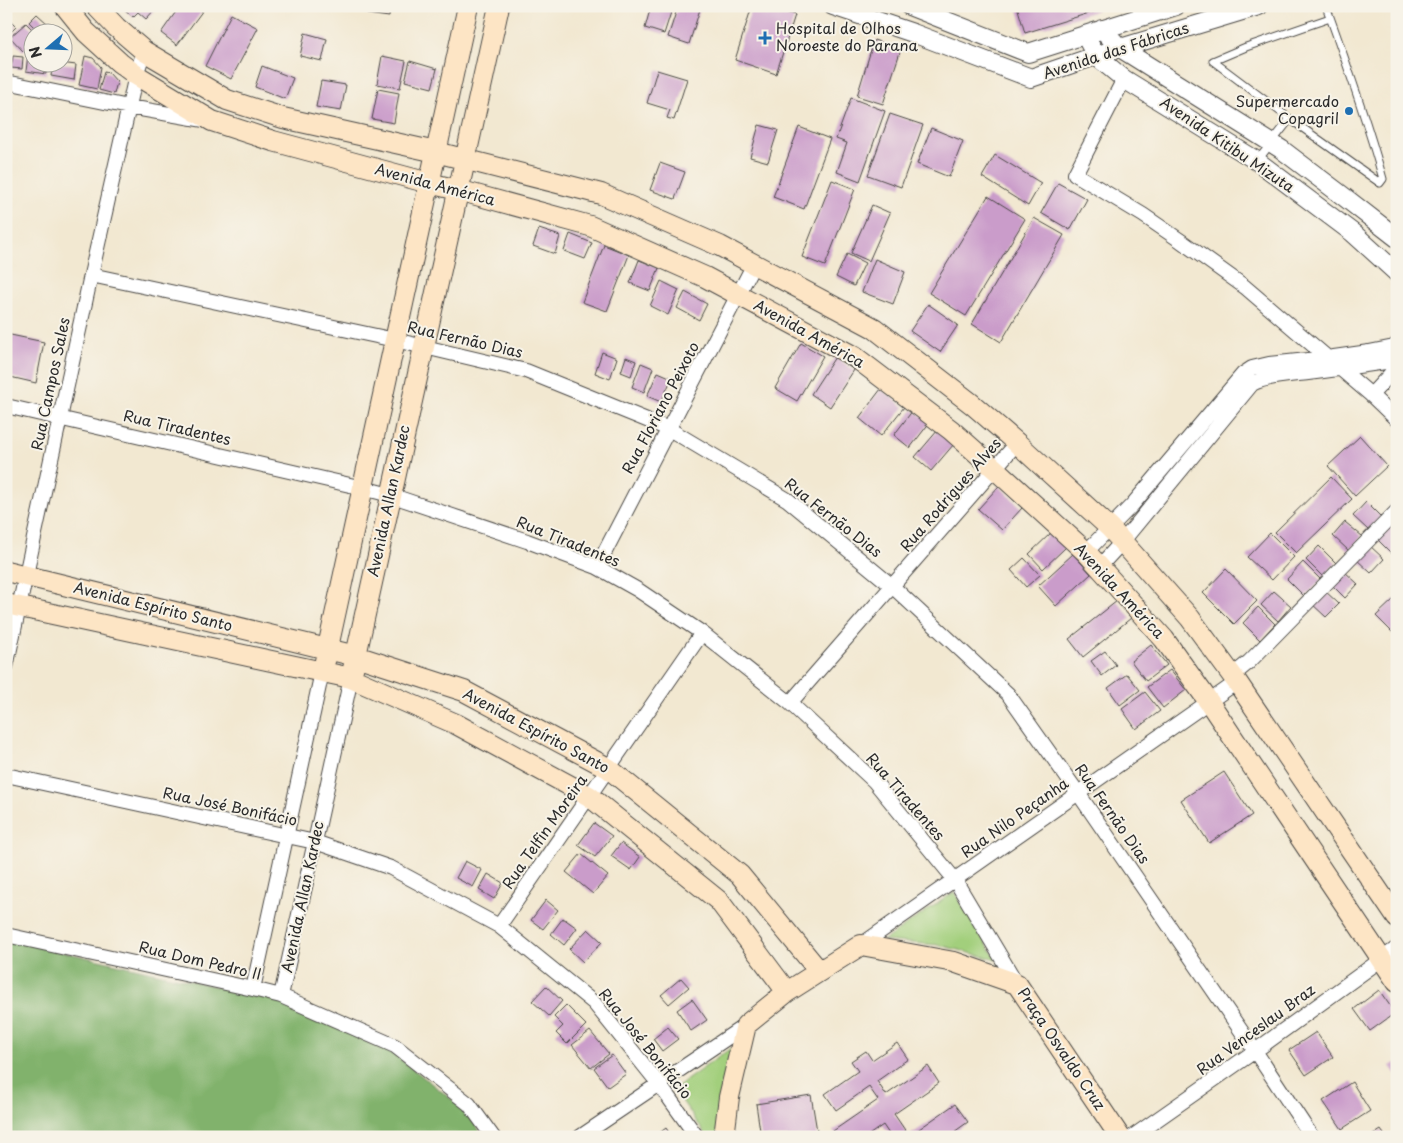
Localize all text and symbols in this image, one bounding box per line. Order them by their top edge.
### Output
street label: Avenida das Fábricas [1040,15,1191,84]
place label: Hospital de Olhos Noroeste do Parana [776,16,918,56]
north arrow [22,22,72,72]
marker: Hospital de Olhos Noroeste do Parana [758,31,772,45]
text: N [24,44,47,61]
place label: Supermercado Copagril [1236,89,1339,129]
street label: Avenida Kitibu Mizuta [1156,90,1300,198]
marker: Supermercado Copagril [1343,105,1355,117]
street label: Avenida América [373,156,499,211]
street label: Avenida América [750,293,870,373]
street label: Rua Fernão Dias [405,314,525,363]
street label: Rua Campos Sales [24,315,75,452]
street label: Rua Floriano Peixoto [615,337,704,477]
street label: Rua Tiradentes [121,403,233,450]
street label: Avenida Allan Kardec [360,423,415,579]
street label: Rua Rodrigues Alves [894,432,1006,556]
street label: Rua Fernão Dias [780,472,888,562]
street label: Rua Tiradentes [513,509,624,572]
street label: Avenida América [1070,537,1171,643]
street label: Avenida Espírito Santo [72,575,235,636]
street label: Avenida Espírito Santo [459,681,614,778]
street label: Rua Tiradentes [861,747,951,845]
street label: Rua Fernão Dias [1070,758,1157,868]
street label: Rua Telfin Moreira [496,769,592,893]
street label: Rua Nilo Peçanha [956,771,1073,862]
street label: Rua José Bonifácio [161,780,300,831]
street label: Avenida Allan Kardec [274,819,329,975]
street label: Rua Dom Pedro II [137,934,264,985]
street label: Rua Venceslau Braz [1191,978,1319,1080]
street label: Praça Osvaldo Cruz [1013,982,1112,1114]
street label: Rua José Bonifácio [594,983,698,1103]

